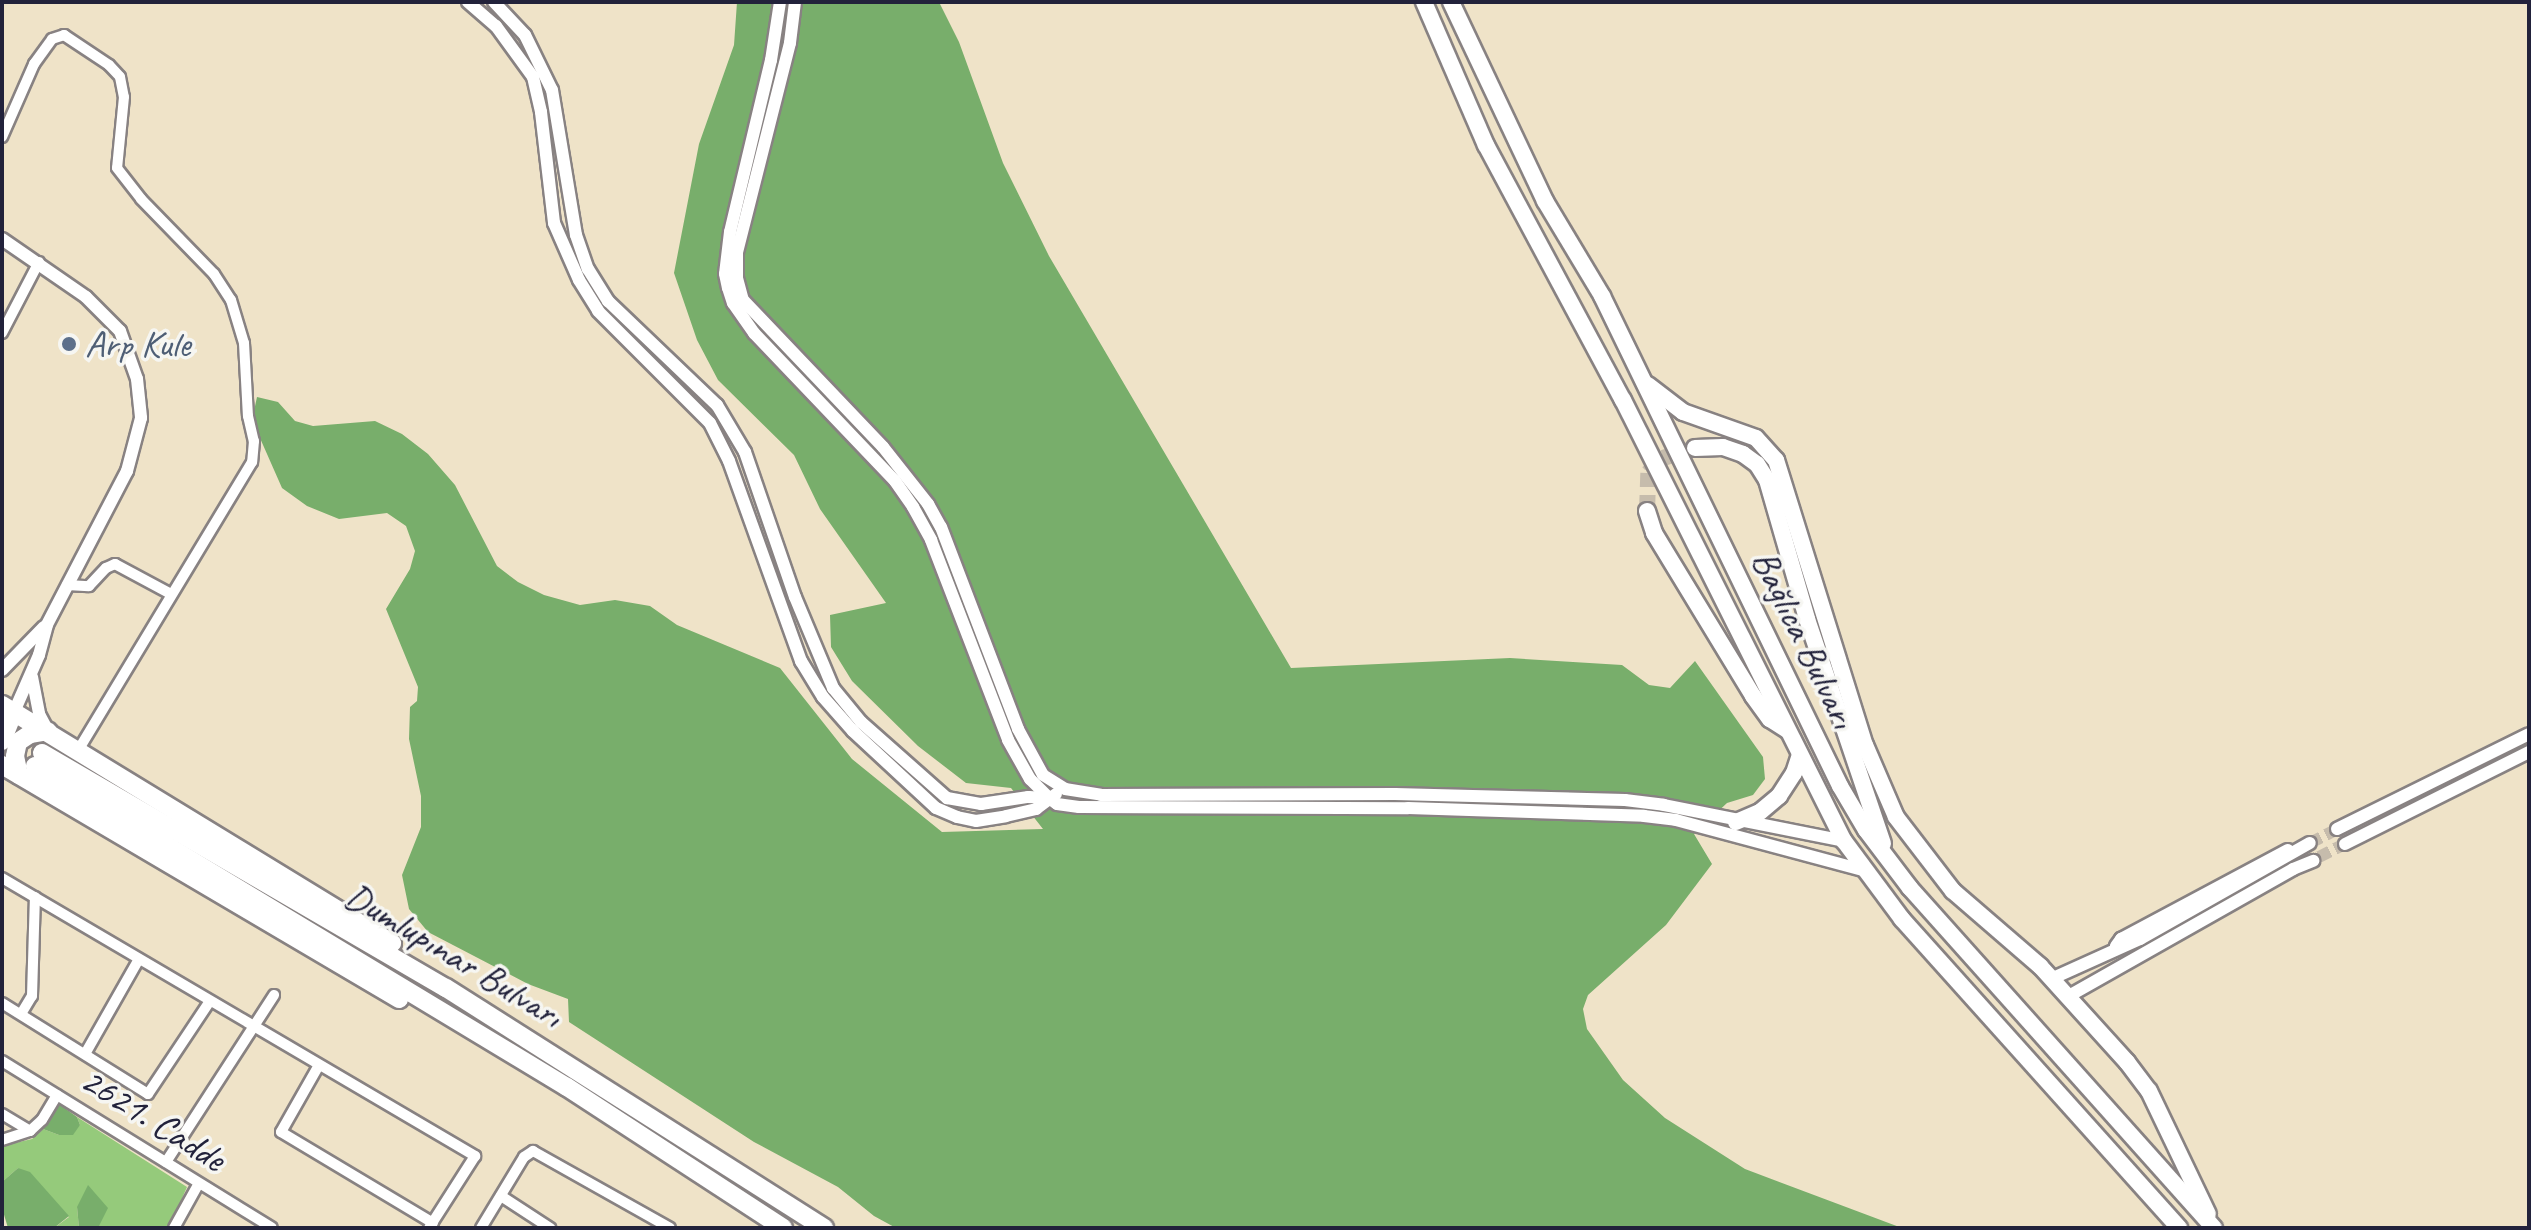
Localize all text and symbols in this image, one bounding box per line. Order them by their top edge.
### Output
place label: Arp Kule [85,321,191,367]
marker: Arp Kule [60,335,78,353]
street label: Bağlıca Bulvarı [1741,543,1867,735]
street label: Dumlupınar Bulvarı [337,872,571,1038]
street label: 2621. Cadde [72,1057,234,1181]

